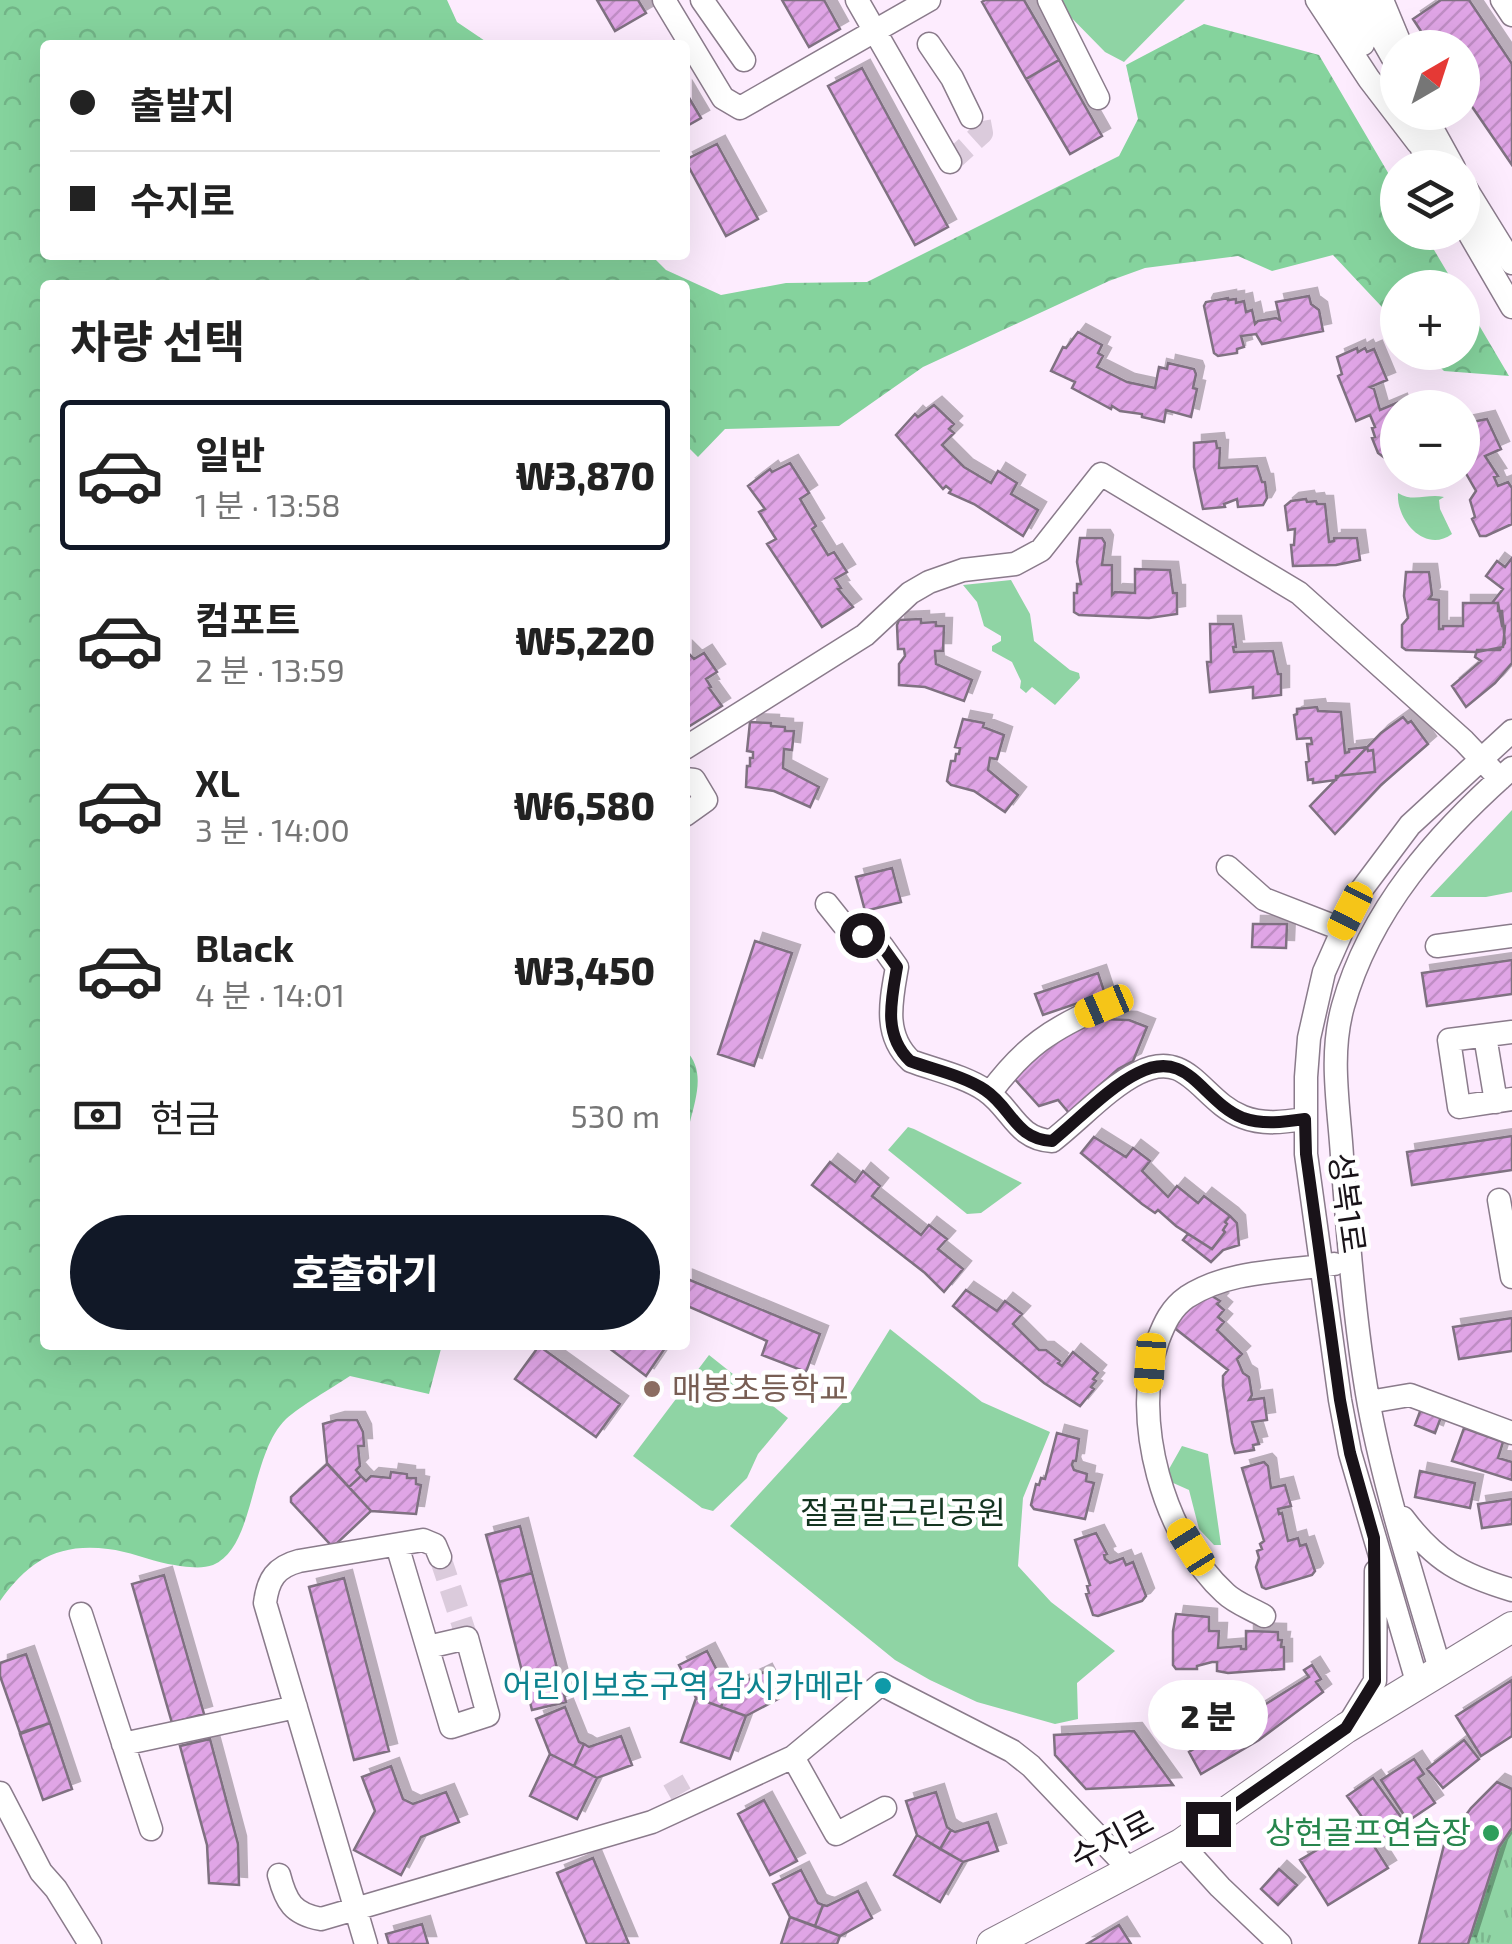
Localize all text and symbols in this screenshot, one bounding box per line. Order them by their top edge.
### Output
north arrow [1380,30,1480,130]
map controls [1380,30,1480,490]
text: 출발지 [130,81,235,127]
button: layers [1380,150,1480,250]
text: 수지로 [130,177,235,223]
button: + [1380,270,1480,370]
text: 차량 선택 [70,313,245,367]
button: − [1380,390,1480,490]
icon: car [75,430,165,520]
text: 일반 [195,431,265,477]
text: ₩3,870 [516,452,655,498]
text: 1 분 · 13:58 [195,485,341,523]
icon: car [75,595,165,685]
text: 컴포트 [195,596,300,642]
text: ₩5,220 [516,617,655,663]
text: 2 분 · 13:59 [195,650,345,688]
text: XL [195,759,240,805]
icon: car [75,760,165,850]
text: ₩6,580 [514,782,655,828]
text: 3 분 · 14:00 [195,810,350,848]
car [1323,877,1377,945]
route start [840,913,885,958]
text: Black [195,924,294,970]
icon: car [75,925,165,1015]
text: ₩3,450 [514,947,655,993]
text: 4 분 · 14:01 [195,975,345,1013]
car [1071,980,1137,1032]
icon: cash [70,1088,125,1143]
text: 현금 [150,1094,220,1140]
text: 530 m [571,1096,660,1134]
street label: 성복1로 [1323,1150,1375,1255]
button: 호출하기 [70,1215,660,1330]
car [1133,1332,1167,1394]
place label: 매봉초등학교 [672,1368,849,1406]
marker: 매봉초등학교 [641,1378,663,1400]
park label: 절골말근린공원 [800,1492,1006,1530]
car [1162,1514,1220,1580]
place label: 어린이보호구역 감시카메라 [503,1665,863,1703]
marker: 어린이보호구역 감시카메라 [872,1675,894,1697]
callout: 2 분 [1148,1679,1268,1749]
text: 2 분 [1180,1696,1236,1734]
street label: 수지로 [1063,1801,1159,1876]
route end [1186,1802,1231,1847]
place label: 상현골프연습장 [1265,1812,1471,1850]
marker: 상현골프연습장 [1480,1822,1502,1844]

